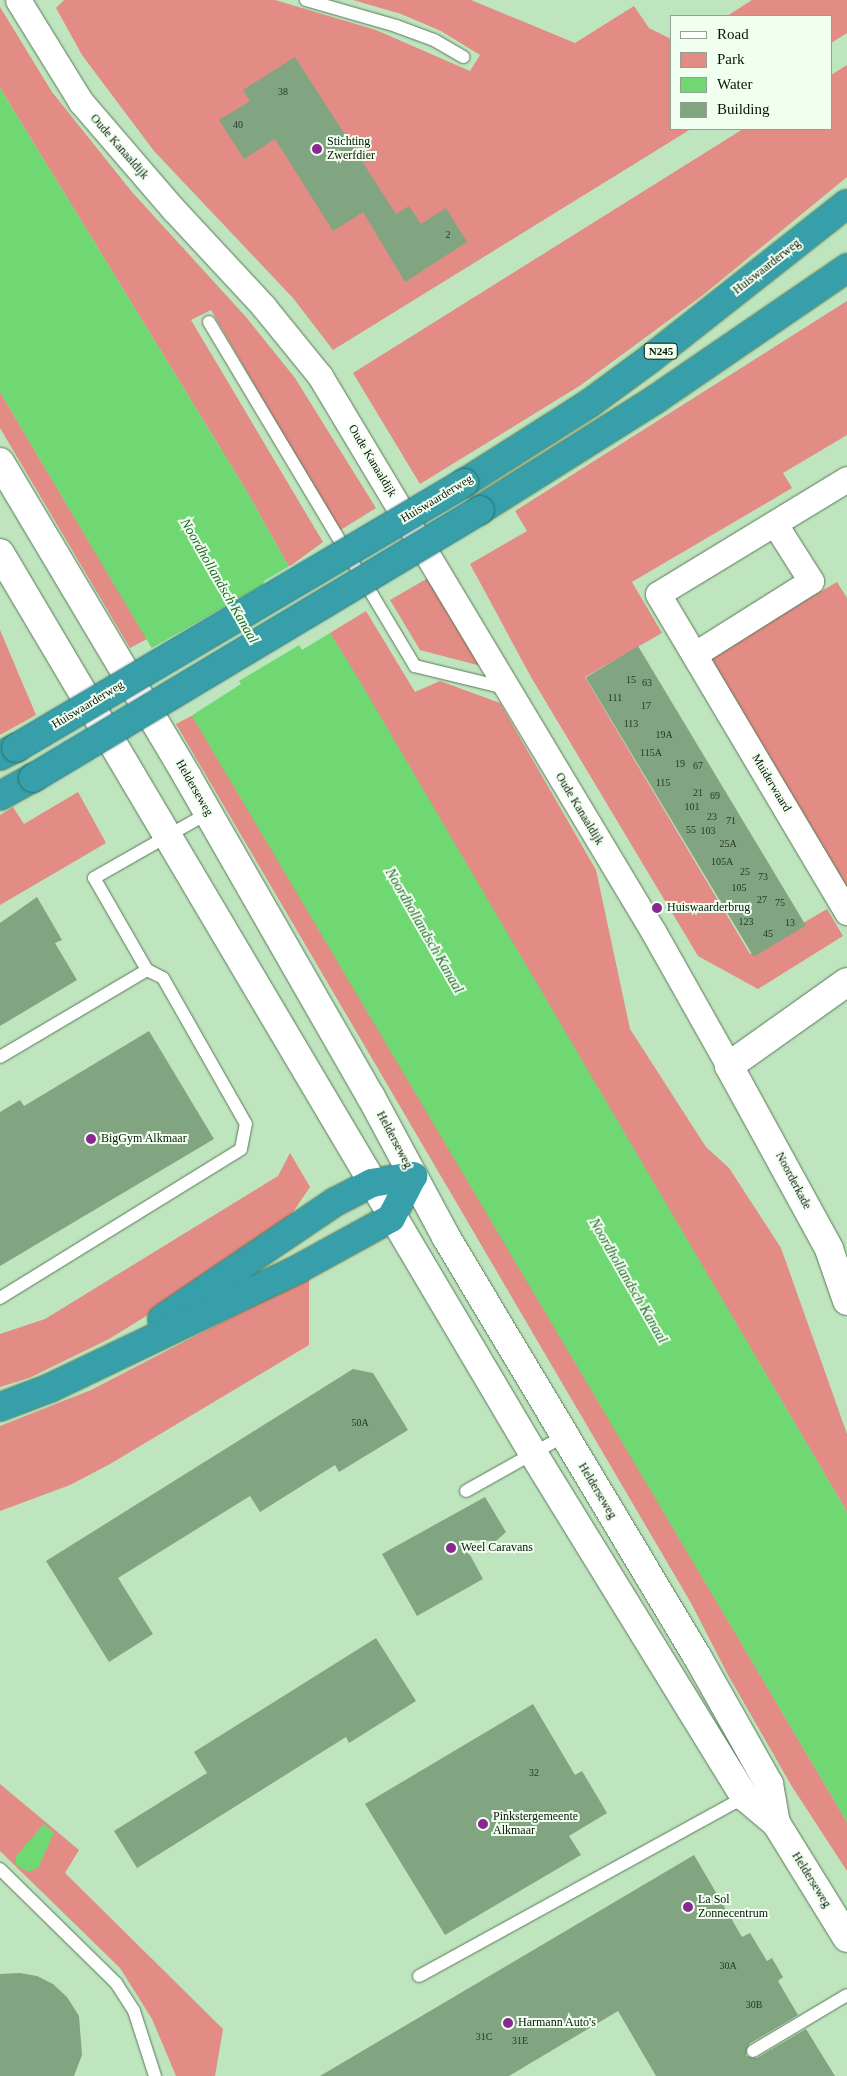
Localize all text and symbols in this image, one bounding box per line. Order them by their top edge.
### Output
legend [670,15,832,130]
text: Road [717,26,749,42]
text: Park [717,51,745,67]
text: Water [717,76,752,92]
house number: 38 [278,86,288,98]
text: Building [717,101,770,117]
street label: Oude Kanaaldijk [87,111,151,183]
house number: 40 [233,119,243,131]
place label: Stichting Zwerfdier [327,135,375,163]
marker: Stichting Zwerfdier [311,143,323,155]
house number: 2 [446,229,450,241]
street label: Huiswaarderweg [731,236,803,298]
road number: N245 [644,342,678,360]
street label: Oude Kanaaldijk [345,422,399,500]
street label: Huiswaarderweg [398,472,476,526]
water label: Noordhollandsch Kanaal [176,516,262,646]
house number: 15 [626,674,636,686]
house number: 63 [642,677,652,689]
street label: Huiswaarderweg [49,678,127,732]
house number: 111 [608,692,622,704]
house number: 17 [641,700,651,712]
house number: 113 [624,718,638,730]
house number: 19A [655,729,673,741]
house number: 115A [640,747,662,759]
street label: Muiderwaard [748,752,794,814]
street label: Helderseweg [172,757,216,819]
house number: 19 [675,758,685,770]
house number: 67 [693,760,703,772]
street label: Oude Kanaaldijk [552,770,606,848]
house number: 115 [656,777,670,789]
house number: 21 [693,787,703,799]
house number: 69 [710,790,720,802]
house number: 101 [684,801,700,813]
house number: 23 [707,811,717,823]
house number: 71 [726,815,736,827]
house number: 55 [686,824,696,836]
house number: 103 [700,825,716,837]
house number: 25A [719,838,737,850]
house number: 105A [711,856,733,868]
water label: Noordhollandsch Kanaal [381,866,467,996]
house number: 25 [740,866,750,878]
house number: 73 [758,871,768,883]
house number: 105 [732,882,746,894]
house number: 27 [757,894,767,906]
house number: 75 [775,897,785,909]
place label: Huiswaarderbrug [667,901,750,915]
marker: Huiswaarderbrug [651,902,663,914]
house number: 123 [738,916,754,928]
house number: 13 [785,917,795,929]
house number: 45 [763,928,773,940]
street label: Helderseweg [373,1109,415,1171]
place label: BigGym Alkmaar [101,1132,187,1146]
marker: BigGym Alkmaar [85,1133,97,1145]
street label: Noorderkade [772,1150,814,1212]
water label: Noordhollandsch Kanaal [585,1216,671,1346]
house number: 50A [351,1417,369,1429]
street label: Helderseweg [575,1460,619,1522]
place label: Weel Caravans [461,1541,533,1555]
marker: Weel Caravans [445,1542,457,1554]
house number: 32 [529,1767,539,1779]
place label: Pinkstergemeente Alkmaar [493,1810,578,1838]
marker: Pinkstergemeente Alkmaar [477,1818,489,1830]
street label: Helderseweg [788,1850,834,1910]
place label: La Sol Zonnecentrum [698,1893,768,1921]
marker: La Sol Zonnecentrum [682,1901,694,1913]
house number: 30A [719,1960,737,1972]
house number: 30B [746,1999,762,2011]
place label: Harmann Auto's [518,2016,596,2030]
marker: Harmann Auto's [502,2017,514,2029]
house number: 31C [476,2031,492,2043]
house number: 31E [512,2035,528,2047]

